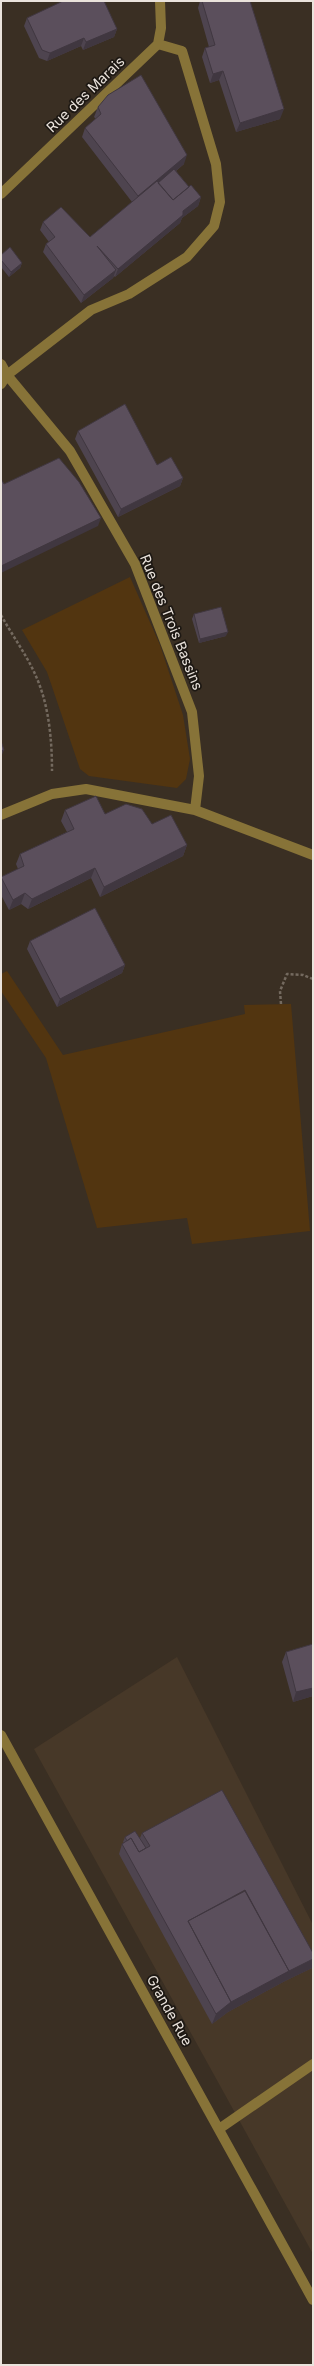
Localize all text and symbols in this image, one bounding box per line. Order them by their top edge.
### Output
street label: Rue des Marais [42,53,128,135]
street label: Rue des Trois Bassins [137,552,207,692]
street label: Grande Rue [144,1972,196,2048]

